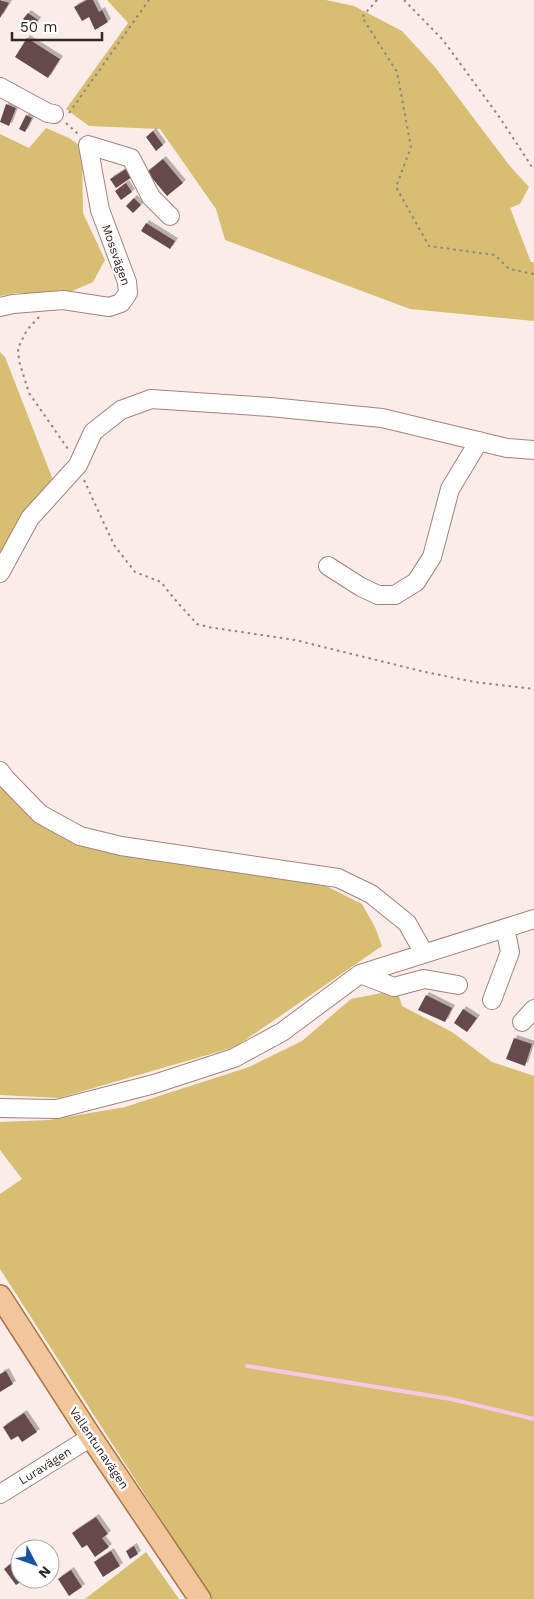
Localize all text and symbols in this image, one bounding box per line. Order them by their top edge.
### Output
scale bar [12,10,102,42]
text: 50 m [20,18,57,36]
street label: Mossvägen [99,223,133,287]
street label: Vallentunavägen [66,1404,132,1492]
street label: Luravägen [16,1444,74,1488]
north arrow [10,1539,60,1589]
text: N [35,1563,54,1582]

